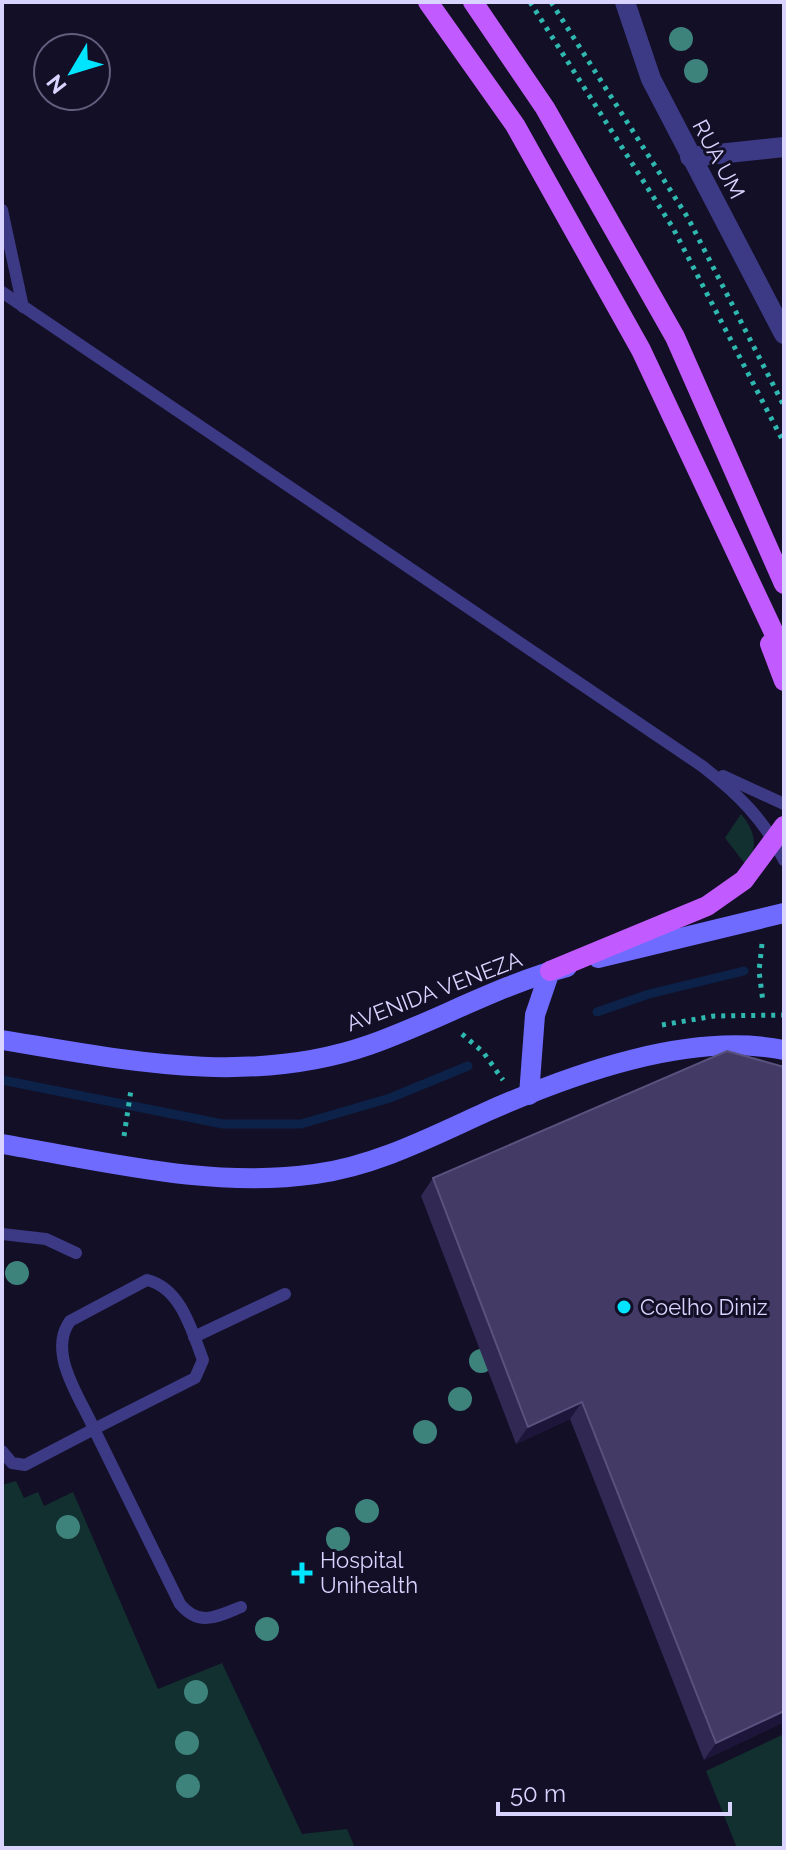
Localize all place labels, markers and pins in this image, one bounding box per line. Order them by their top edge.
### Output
place label: Coelho Diniz [640,1294,768,1320]
marker: Coelho Diniz [615,1298,633,1316]
place label: Hospital Unihealth [320,1547,418,1598]
marker: Hospital Unihealth [291,1562,313,1584]

